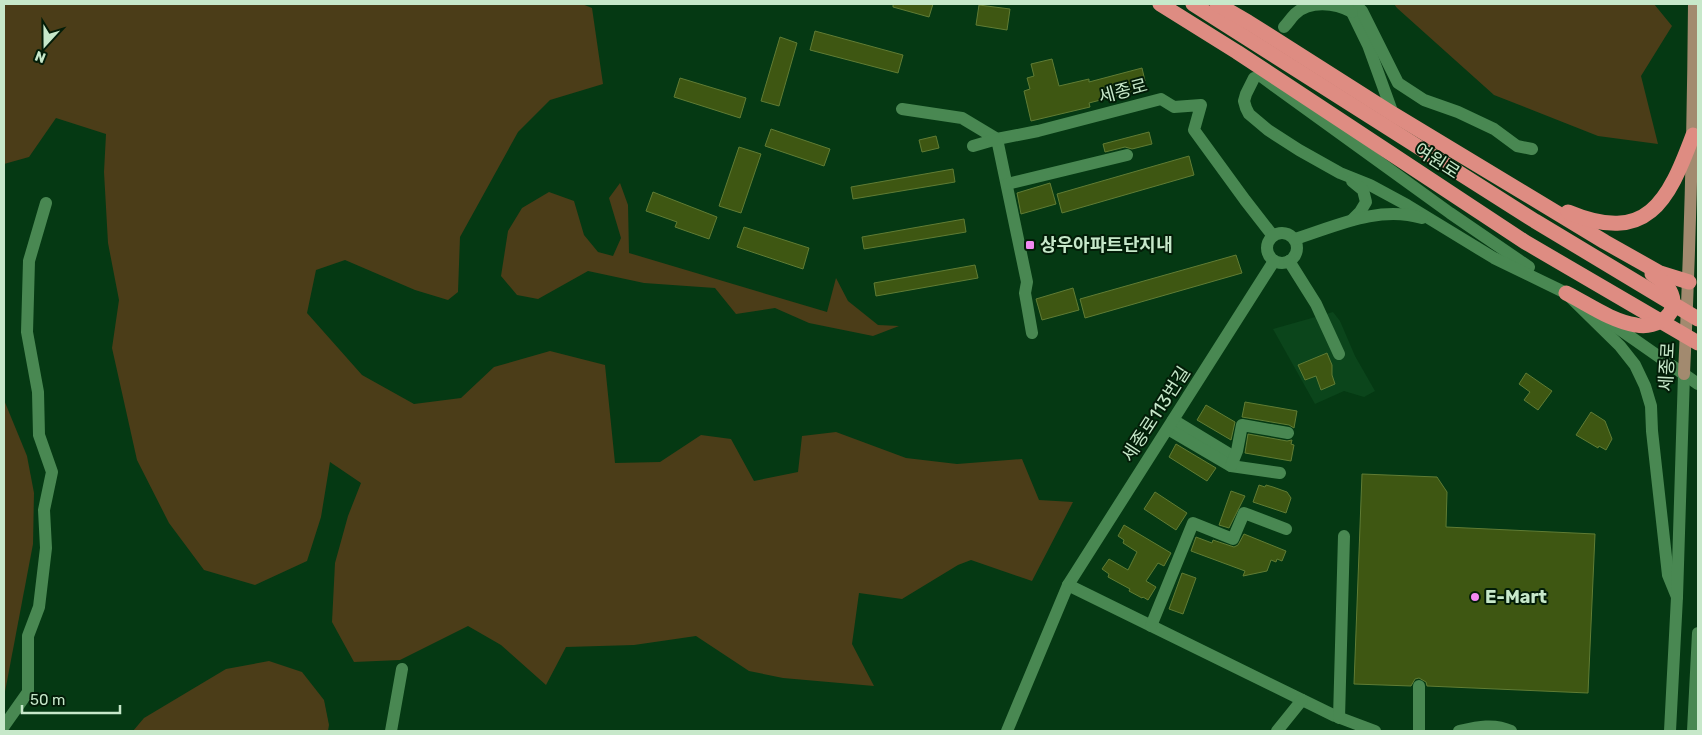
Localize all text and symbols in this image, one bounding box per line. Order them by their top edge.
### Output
north arrow [20,20,70,70]
text: N [33,47,48,66]
street label: 세종로 [1096,74,1150,108]
street label: 여원로 [1410,138,1464,184]
place label: 상우아파트단지내 [1040,234,1172,256]
marker: 상우아파트단지내 [1024,239,1036,251]
street label: 세종로 [1655,342,1679,392]
street label: 세종로113번길 [1117,362,1195,466]
place label: E-Mart [1485,586,1547,608]
marker: E-Mart [1469,591,1481,603]
scale bar [22,682,120,714]
text: 50 m [30,691,65,709]

